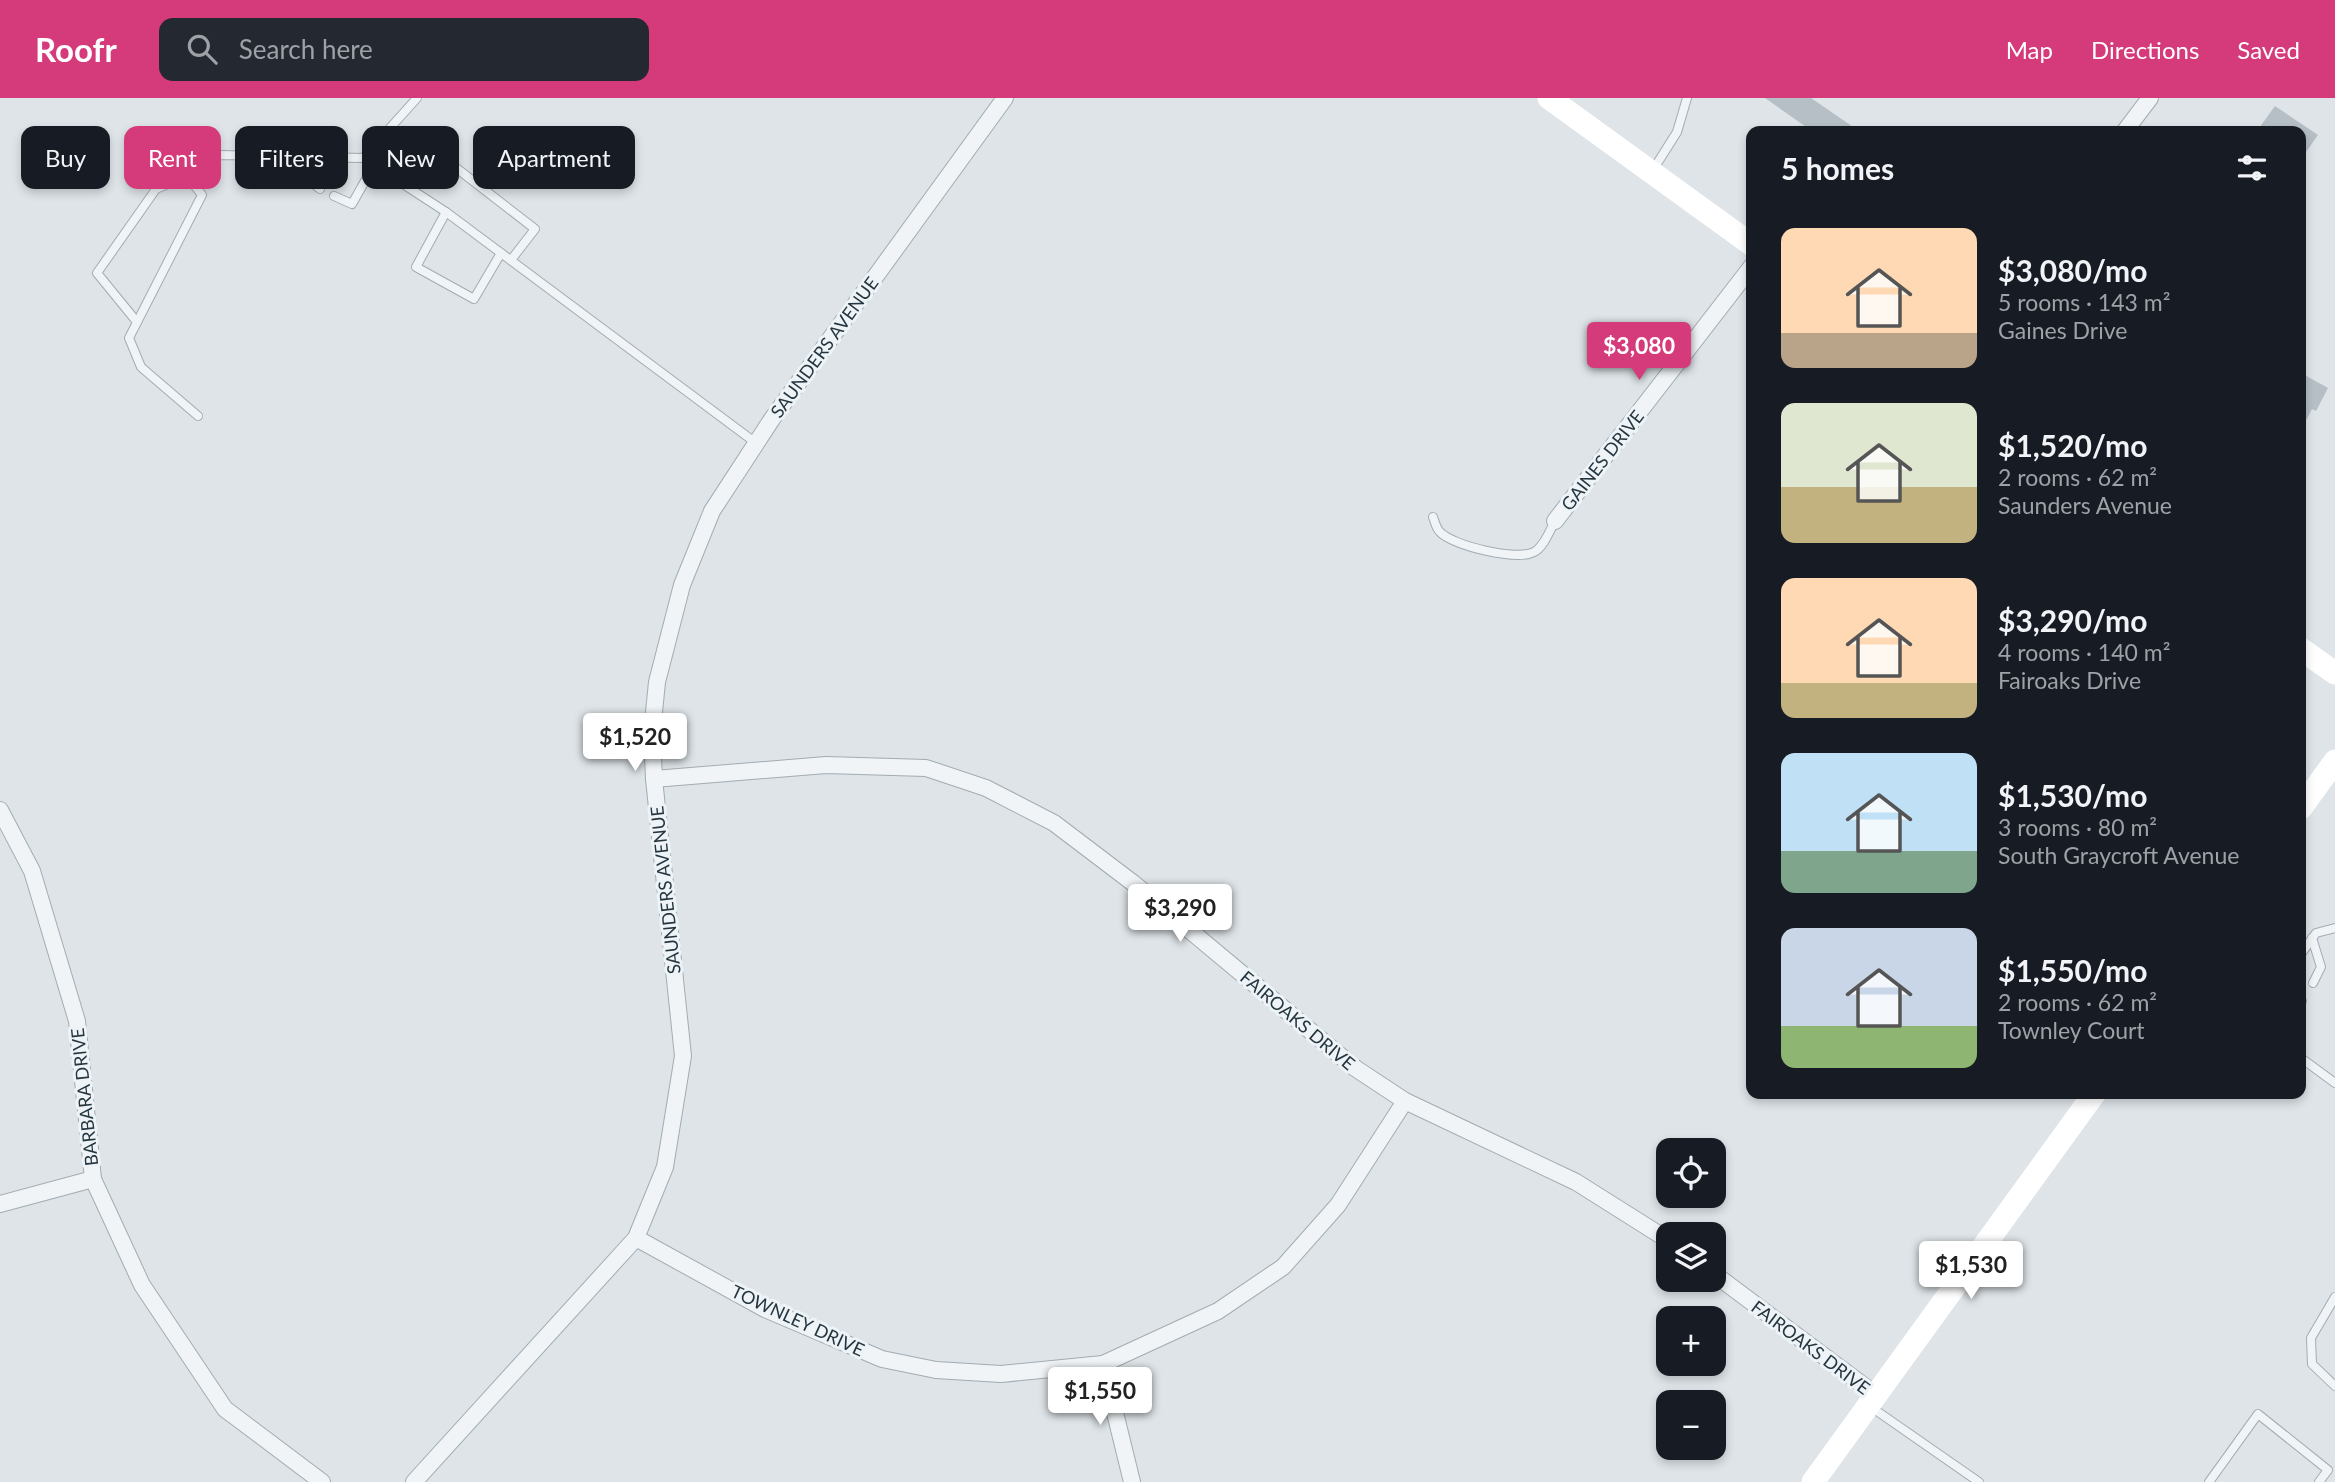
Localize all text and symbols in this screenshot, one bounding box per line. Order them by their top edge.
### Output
search box [159,18,649,81]
text: Roofr [35,29,117,69]
icon: search [183,30,221,68]
text: Search here [239,33,373,65]
text: Map [2006,35,2053,64]
text: Directions [2091,35,2199,64]
text: Saved [2237,35,2300,64]
chip: Buy [21,126,110,189]
chip: Rent [124,126,221,189]
chip: Filters [235,126,348,189]
chip: New [362,126,459,189]
chip: Apartment [473,126,635,189]
icon: filters [2233,149,2271,187]
text: 5 homes [1781,150,1894,186]
text: $3,080/mo [1998,252,2147,288]
icon: home [1837,256,1921,340]
street label: SAUNDERS AVENUE [766,272,882,422]
text: 5 rooms · 143 m² [1998,288,2170,316]
text: Gaines Drive [1998,316,2127,344]
pin: $3,080 [1582,322,1696,382]
text: $3,080 [1603,331,1675,359]
street label: GAINES DRIVE [1556,405,1648,515]
text: $1,520/mo [1998,427,2147,463]
icon: home [1837,431,1921,515]
text: 2 rooms · 62 m² [1998,463,2157,491]
text: Saunders Avenue [1998,491,2172,519]
text: $3,290/mo [1998,602,2147,638]
icon: home [1837,606,1921,690]
text: 4 rooms · 140 m² [1998,638,2170,666]
text: Fairoaks Drive [1998,666,2141,694]
pin: $1,520 [578,714,692,773]
text: $1,520 [599,722,671,750]
text: $1,530/mo [1998,777,2147,813]
icon: home [1837,781,1921,865]
street label: SAUNDERS AVENUE [645,805,685,975]
text: 3 rooms · 80 m² [1998,813,2157,841]
text: South Graycroft Avenue [1998,841,2239,869]
pin: $3,290 [1123,884,1237,944]
text: $3,290 [1144,893,1216,921]
text: $1,550/mo [1998,952,2147,988]
icon: home [1837,956,1921,1040]
street label: FAIROAKS DRIVE [1236,966,1360,1074]
text: 2 rooms · 62 m² [1998,988,2157,1016]
text: Townley Court [1998,1016,2145,1044]
street label: BARBARA DRIVE [66,1027,102,1167]
map controls [1656,1138,1726,1460]
button: locate [1656,1138,1726,1208]
button: layers [1656,1222,1726,1292]
pin: $1,530 [1914,1242,2028,1301]
text: $1,530 [1935,1250,2007,1278]
street label: TOWNLEY DRIVE [728,1280,868,1360]
street label: FAIROAKS DRIVE [1747,1295,1875,1399]
button: + [1656,1306,1726,1376]
pin: $1,550 [1043,1368,1157,1427]
text: $1,550 [1064,1376,1136,1404]
button: − [1656,1390,1726,1460]

